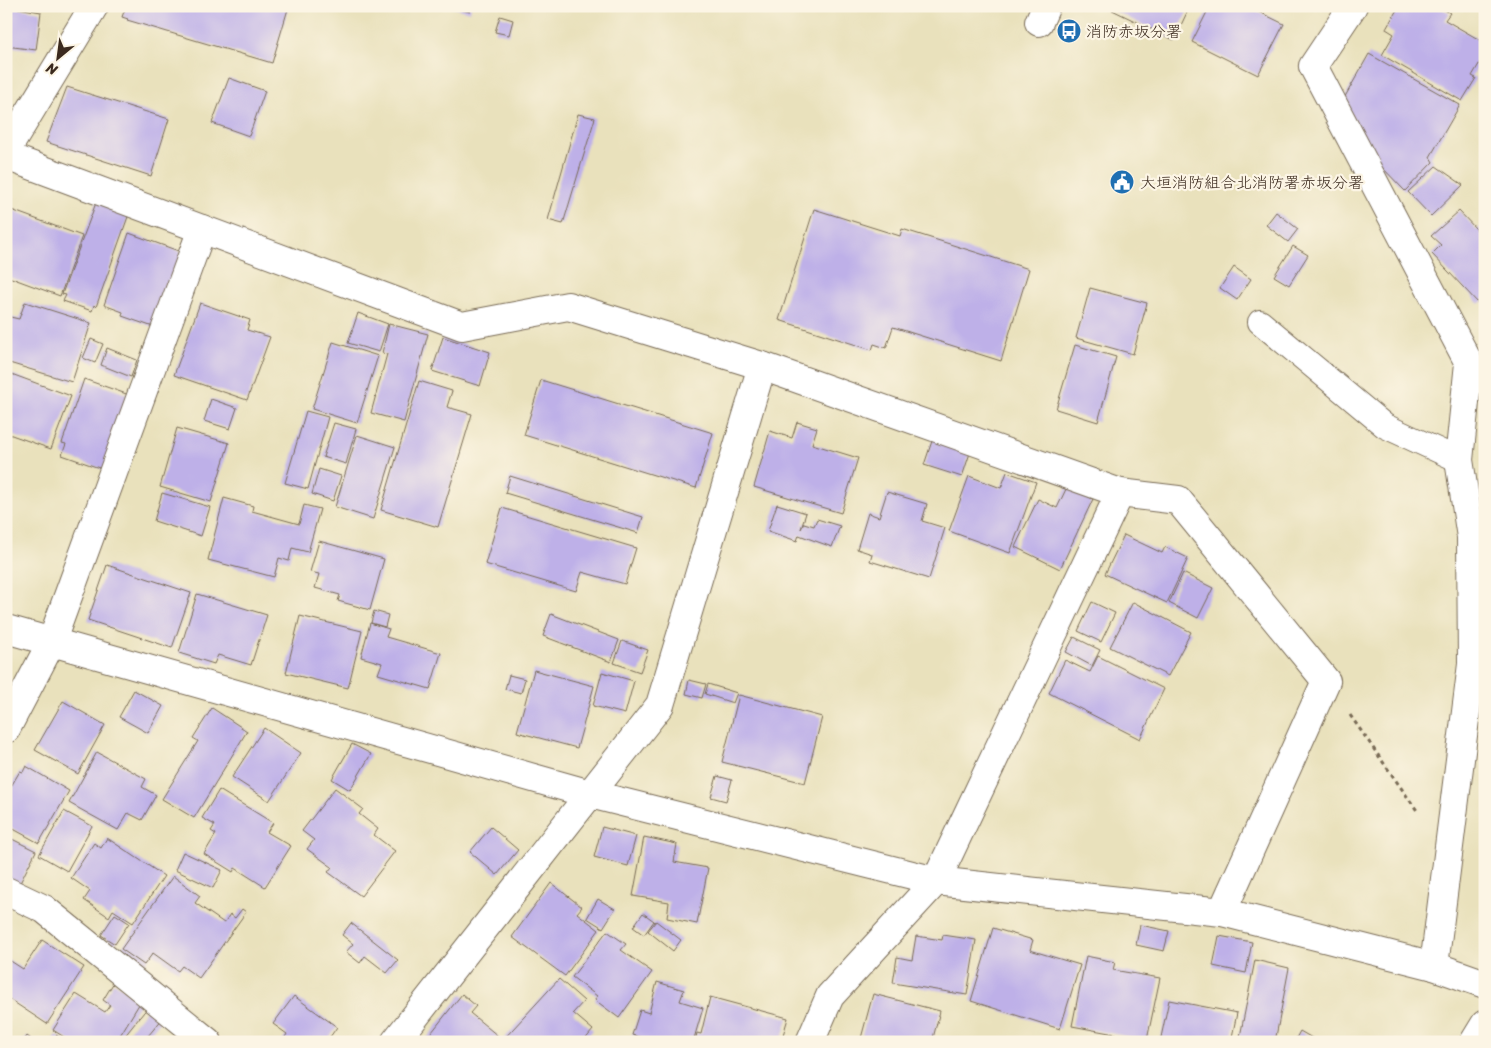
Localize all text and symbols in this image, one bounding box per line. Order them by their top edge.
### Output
place label: 消防赤坂分署 [1086,17,1182,46]
bus stop icon: 消防赤坂分署 [1056,18,1082,44]
north arrow [32,32,82,82]
text: N [41,56,63,83]
place label: 大垣消防組合北消防署赤坂分署 [1140,168,1364,197]
public building icon: 大垣消防組合北消防署赤坂分署 [1109,169,1135,195]

